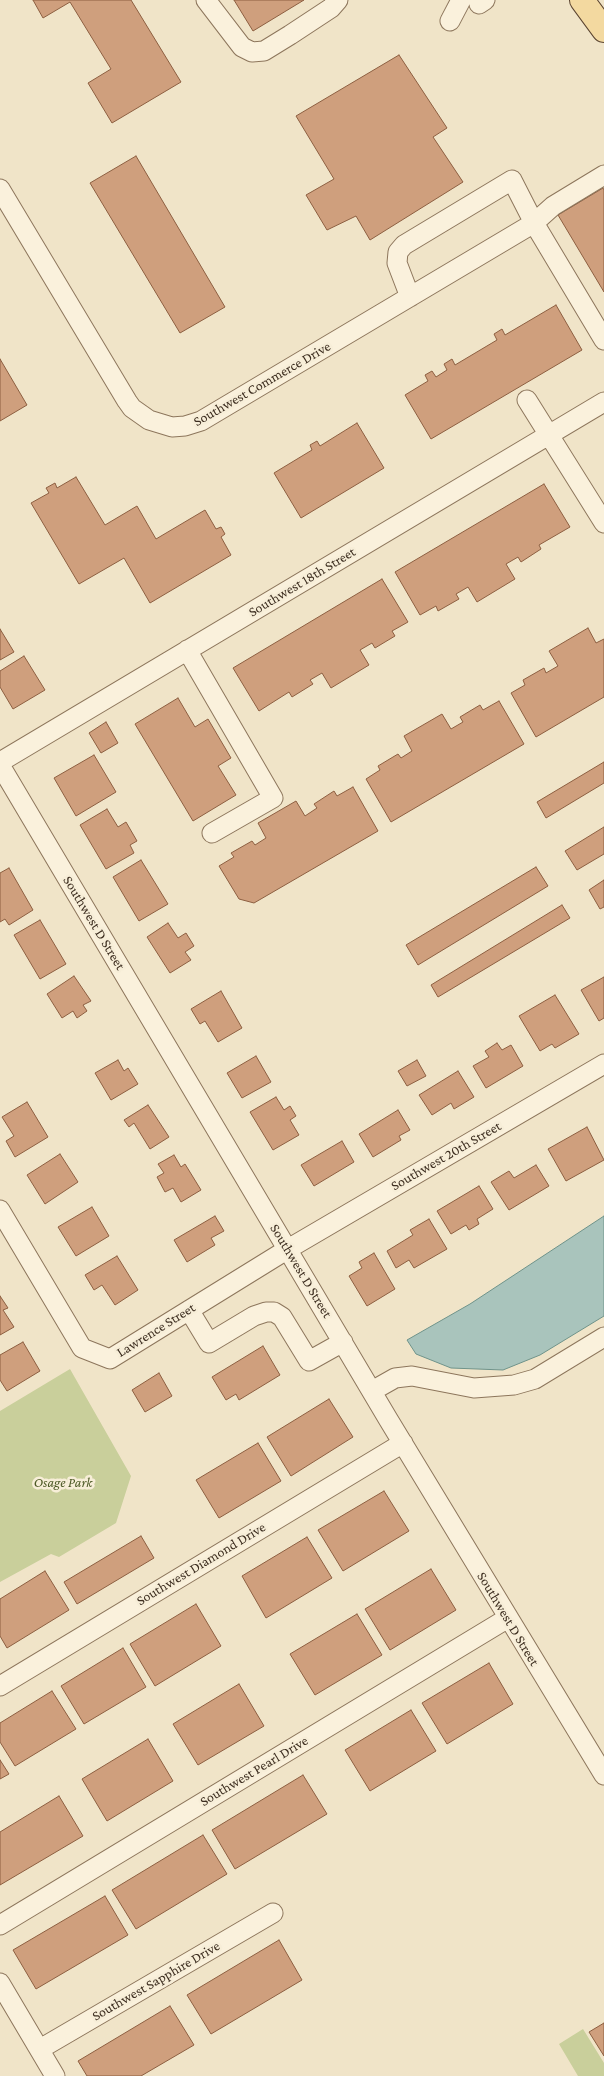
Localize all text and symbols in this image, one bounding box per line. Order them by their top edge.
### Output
street label: Southwest Commerce Drive [190,338,334,430]
street label: Southwest 18th Street [245,543,359,621]
street label: Southwest D Street [59,873,129,973]
street label: Southwest 20th Street [388,1118,504,1194]
street label: Southwest D Street [266,1221,336,1321]
street label: Lawrence Street [114,1299,198,1361]
park label: Osage Park [34,1475,92,1491]
street label: Southwest Diamond Drive [133,1519,269,1609]
street label: Southwest D Street [473,1569,543,1669]
street label: Southwest Pearl Drive [197,1732,311,1810]
street label: Southwest Sapphire Drive [89,1937,223,2025]

